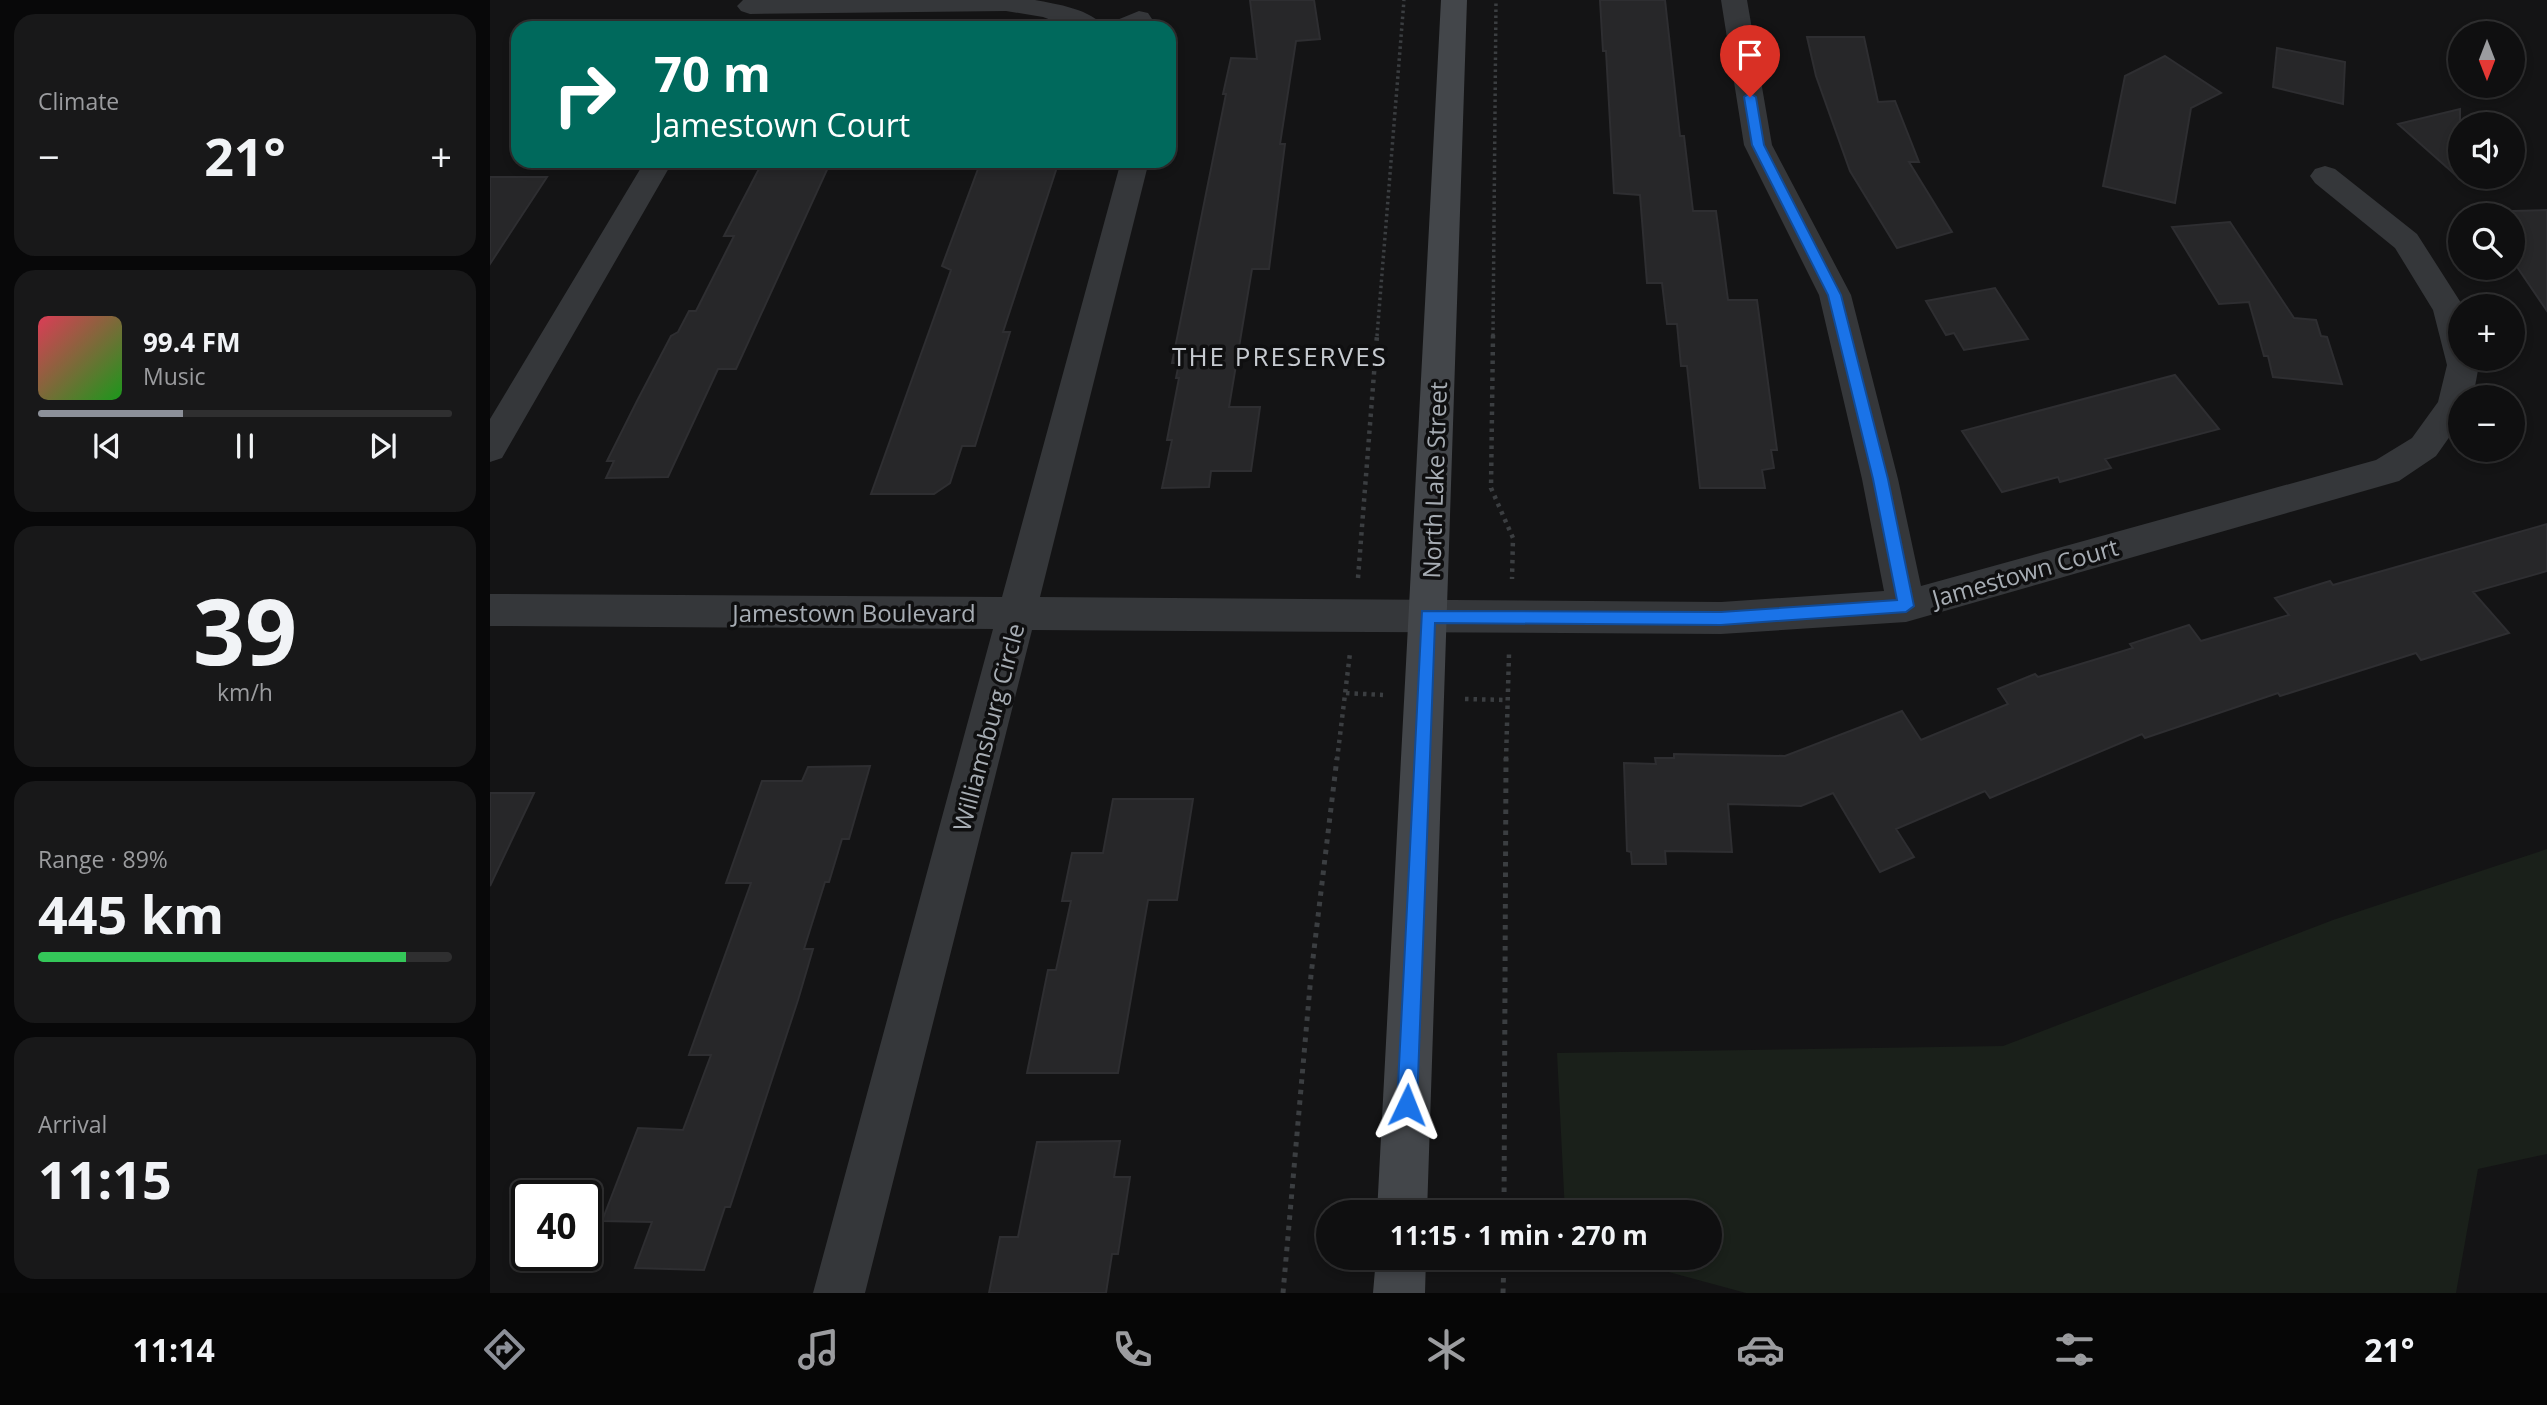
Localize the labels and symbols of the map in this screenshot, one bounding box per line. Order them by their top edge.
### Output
north arrow [2448,21,2525,98]
pin [1720,25,1780,97]
district label: THE PRESERVES [1172,338,1388,374]
street label: North Lake Street [1414,381,1454,579]
street label: Jamestown Court [1926,530,2122,615]
street label: Jamestown Boulevard [730,596,976,629]
street label: Williamsburg Circle [944,619,1032,835]
position arrow [1370,1068,1444,1142]
speed limit sign: 40 [511,1180,602,1271]

